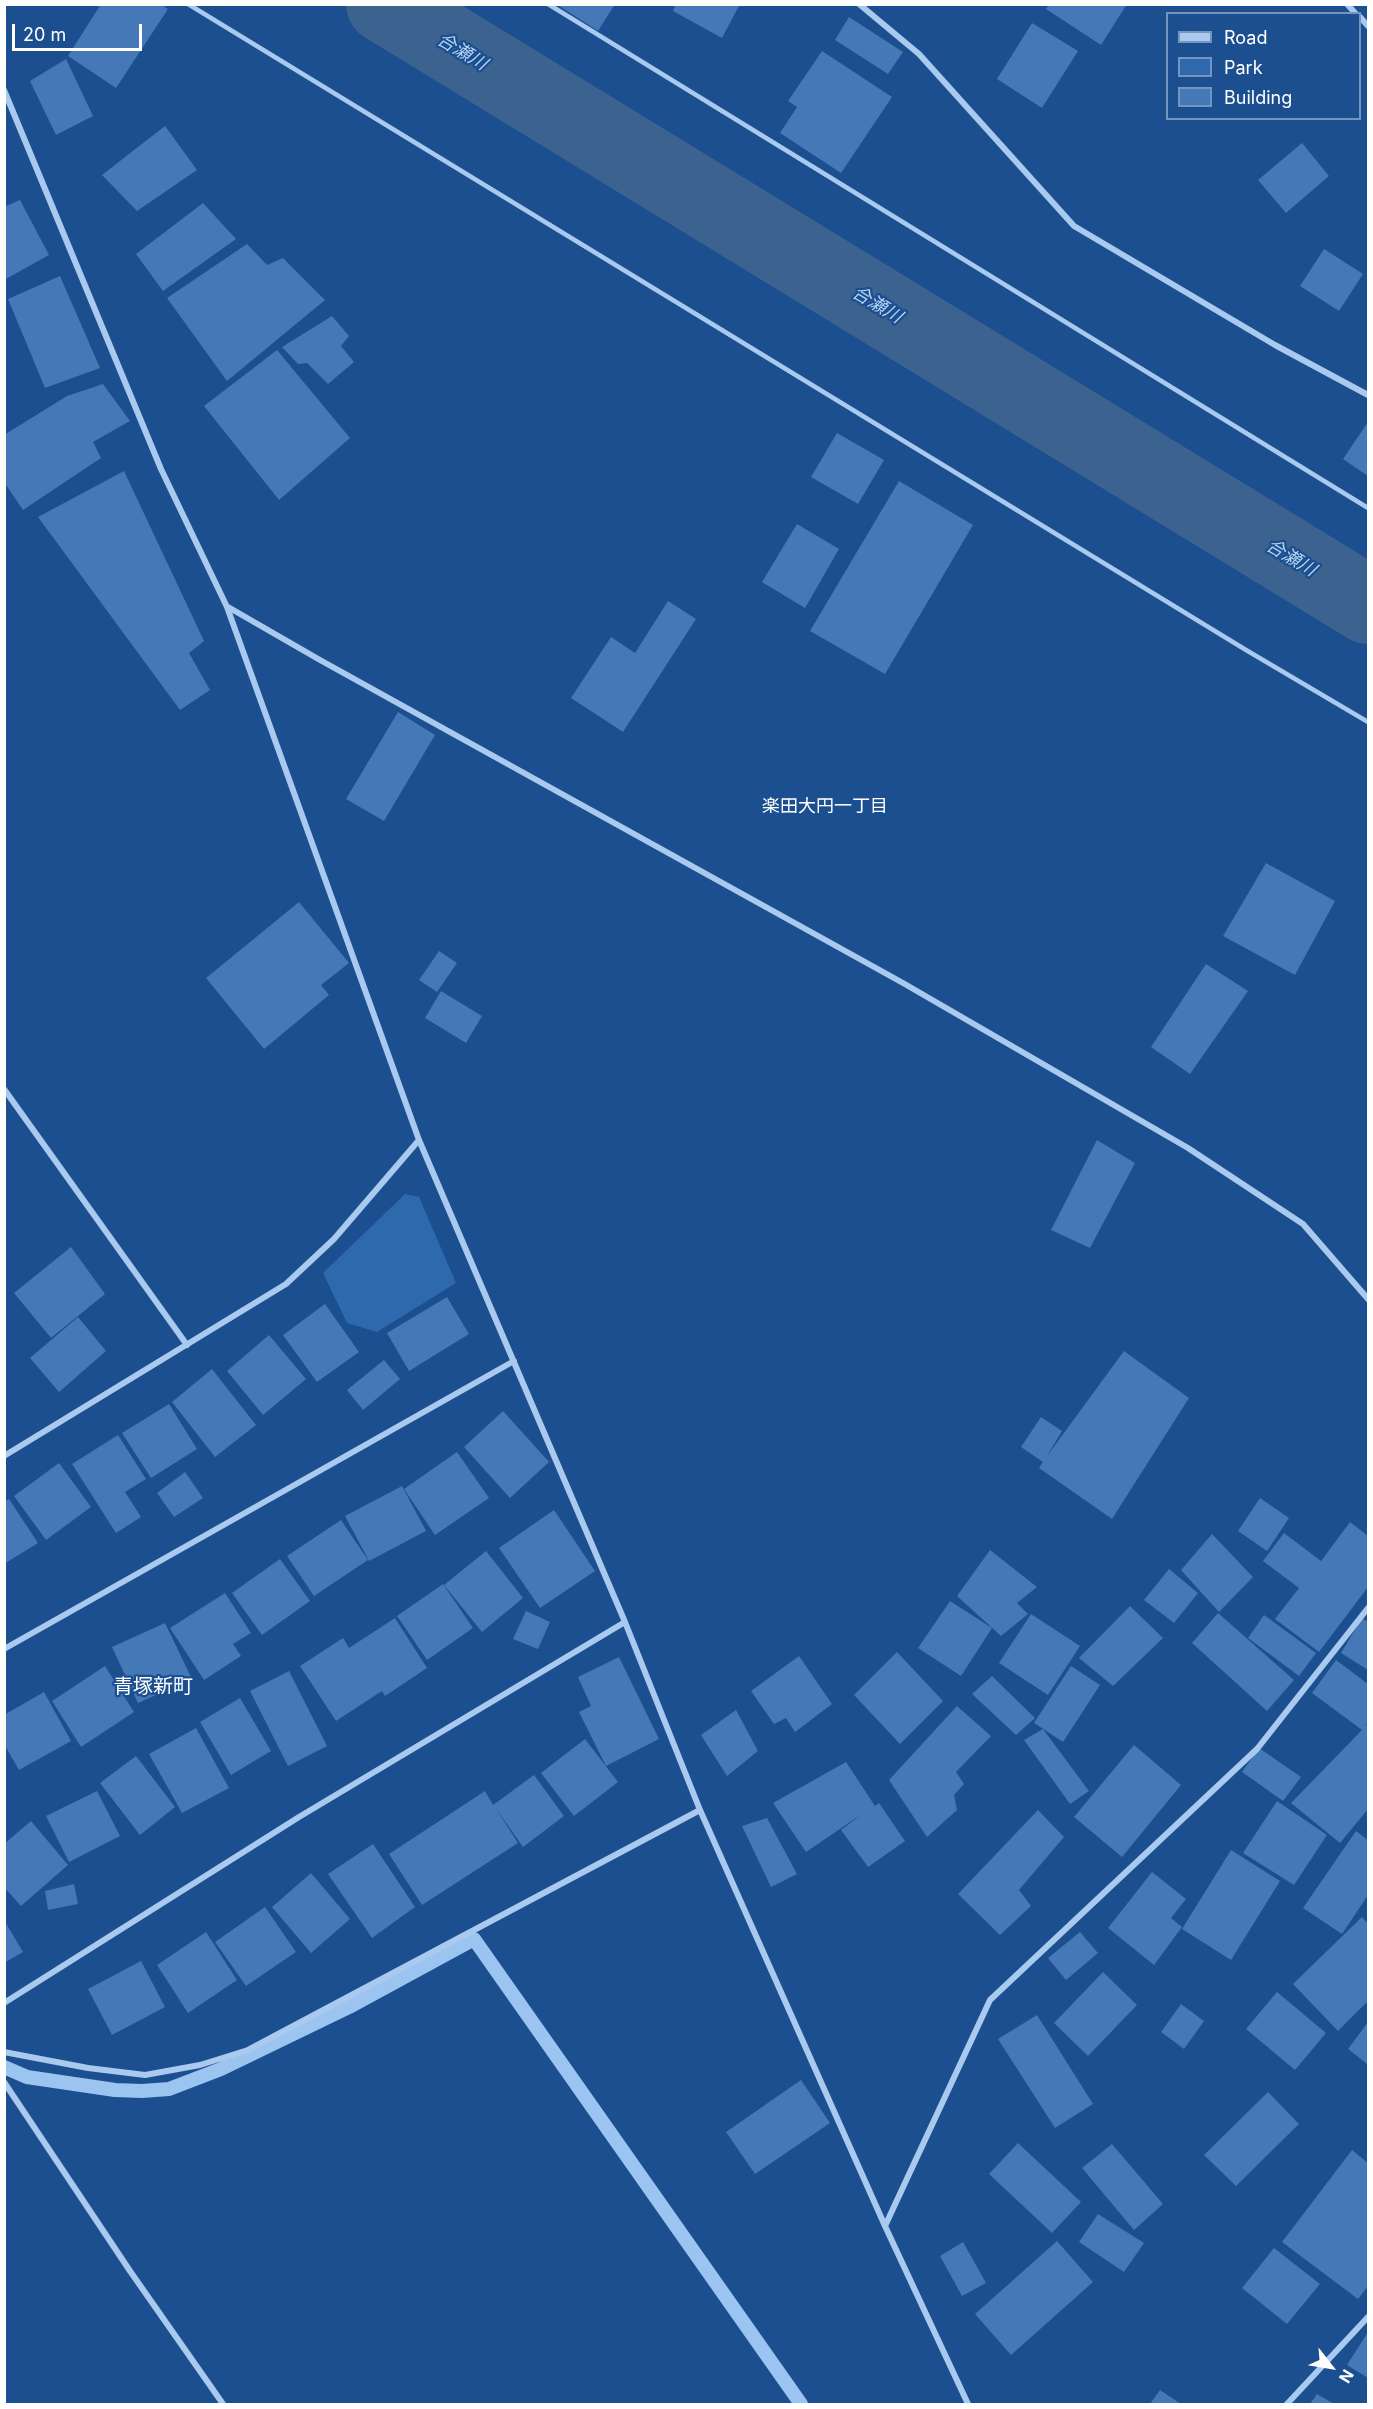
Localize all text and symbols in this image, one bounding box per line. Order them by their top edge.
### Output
scale bar [15,12,146,50]
legend [1166,12,1361,120]
text: 20 m [23,24,66,45]
text: Road [1224,27,1267,48]
water label: 合瀬川 [433,29,491,75]
text: Park [1224,57,1263,78]
text: Building [1224,87,1292,108]
water label: 合瀬川 [848,282,906,328]
water label: 合瀬川 [1262,535,1320,581]
district label: 楽田大円一丁目 [762,796,888,818]
district label: 青塚新町 [113,1675,193,1699]
north arrow [1301,2337,1361,2397]
text: N [1335,2366,1358,2387]

